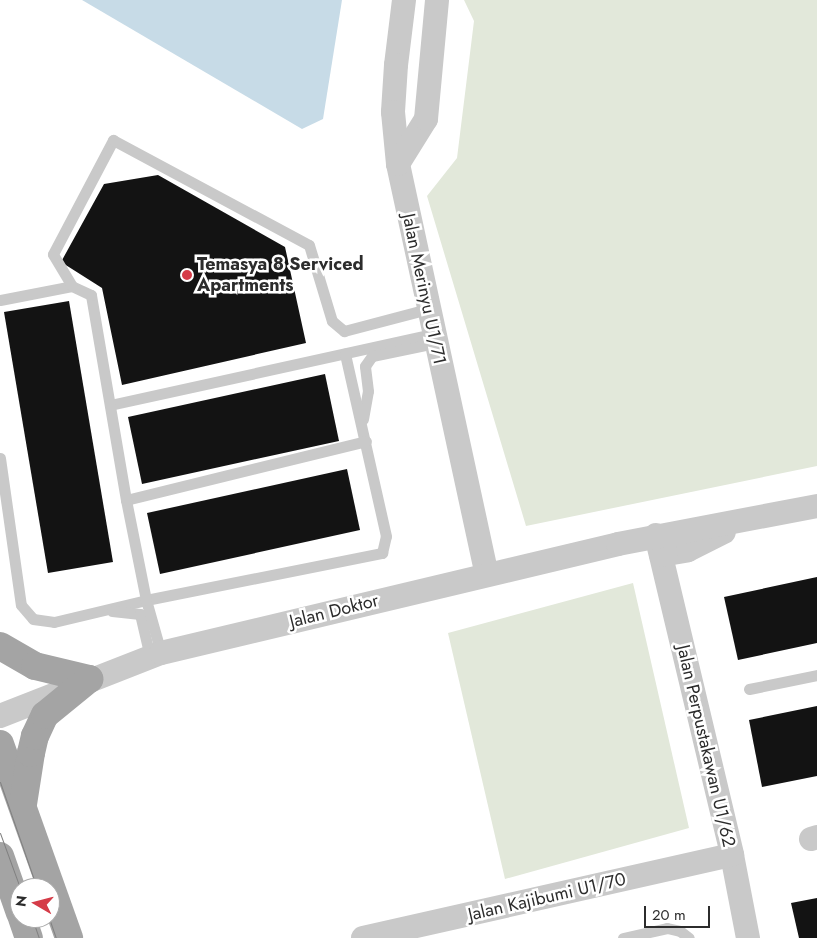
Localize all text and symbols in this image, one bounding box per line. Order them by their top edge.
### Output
street label: Jalan Merinyu U1/71 [397,212,451,366]
place label: Temasya 8 Serviced Apartments [197,254,364,296]
marker: Temasya 8 Serviced Apartments [181,269,193,281]
street label: Jalan Doktor [287,590,381,632]
street label: Jalan Perpustakawan U1/62 [672,643,740,849]
street label: Jalan Kajibumi U1/70 [466,868,628,926]
north arrow [10,878,60,928]
text: N [10,894,32,908]
scale bar [647,896,713,928]
text: 20 m [652,904,686,926]

